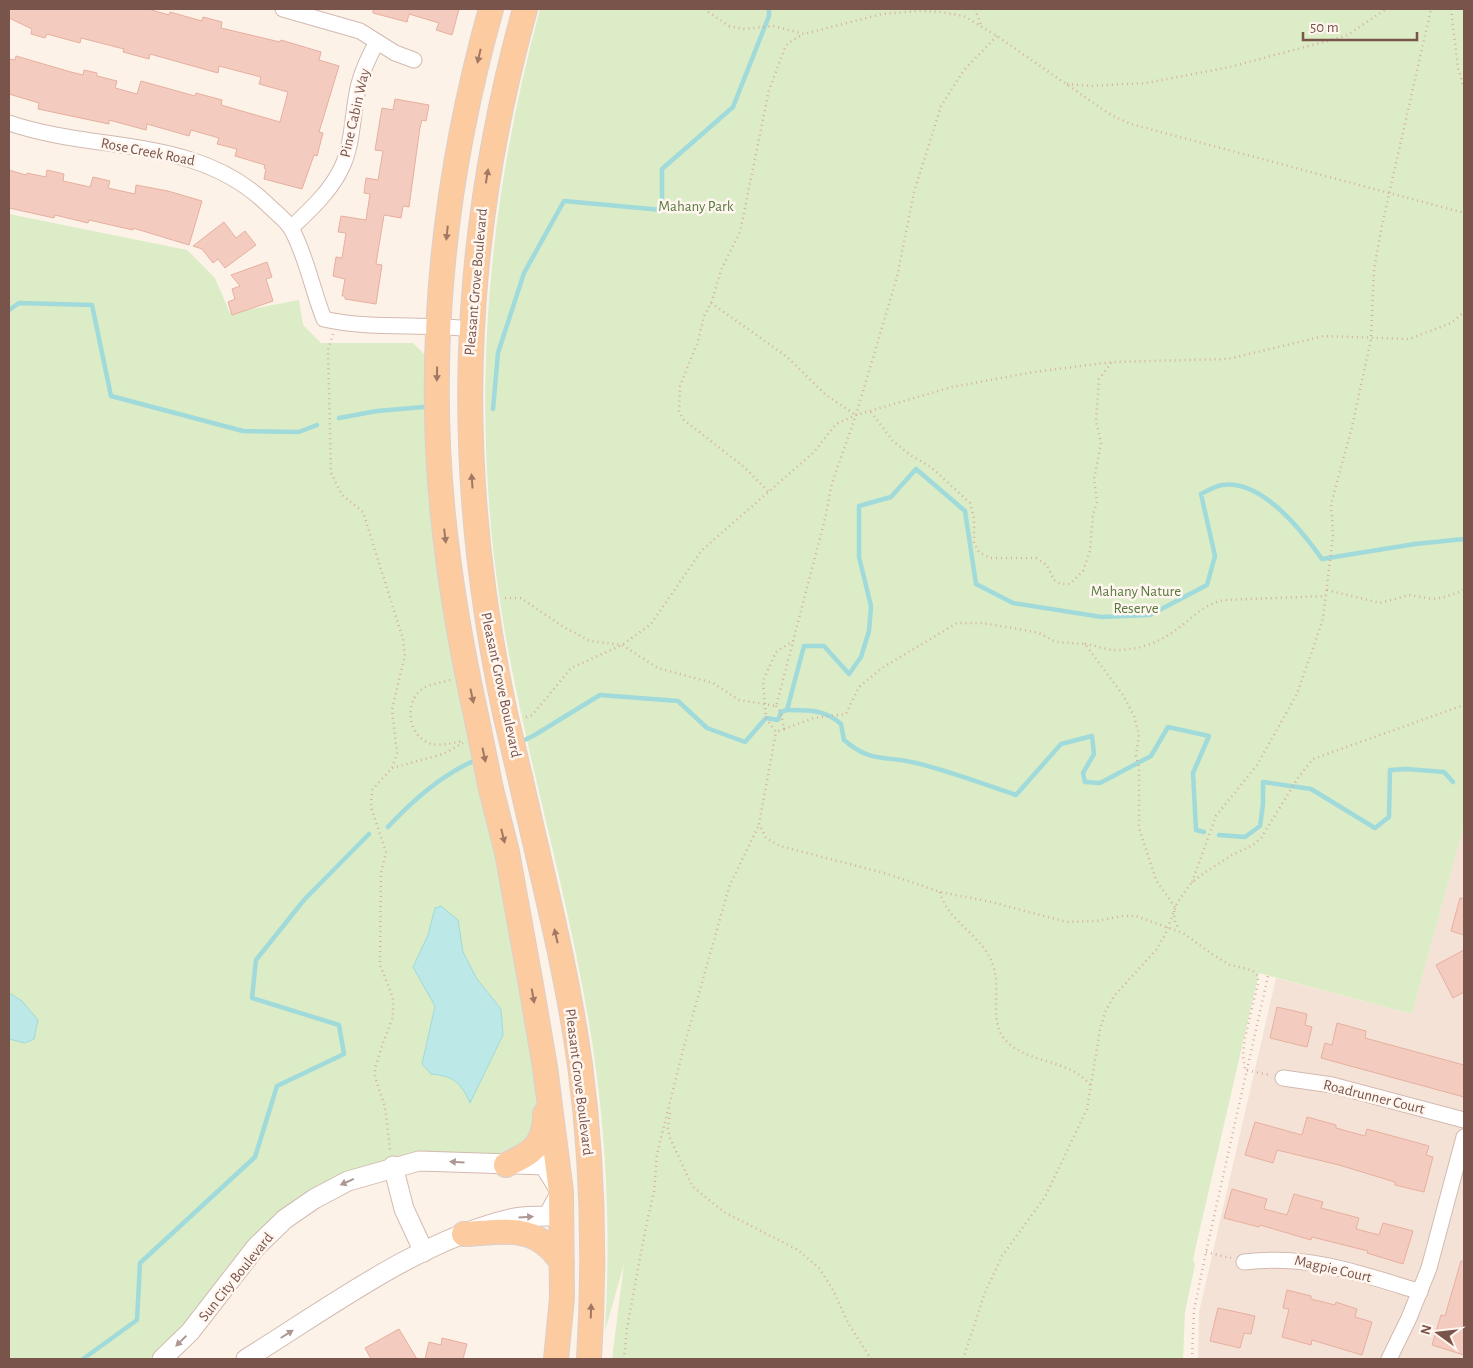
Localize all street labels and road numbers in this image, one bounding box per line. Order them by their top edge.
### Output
street label: Pine Cabin Way [338,67,373,159]
street label: Rose Creek Road [100,136,196,169]
street label: Pleasant Grove Boulevard [462,207,490,356]
street label: Pleasant Grove Boulevard [478,611,524,759]
street label: Pleasant Grove Boulevard [563,1008,595,1157]
street label: Roadrunner Court [1322,1077,1426,1117]
street label: Sun City Boulevard [196,1230,276,1324]
street label: Magpie Court [1293,1253,1373,1285]

